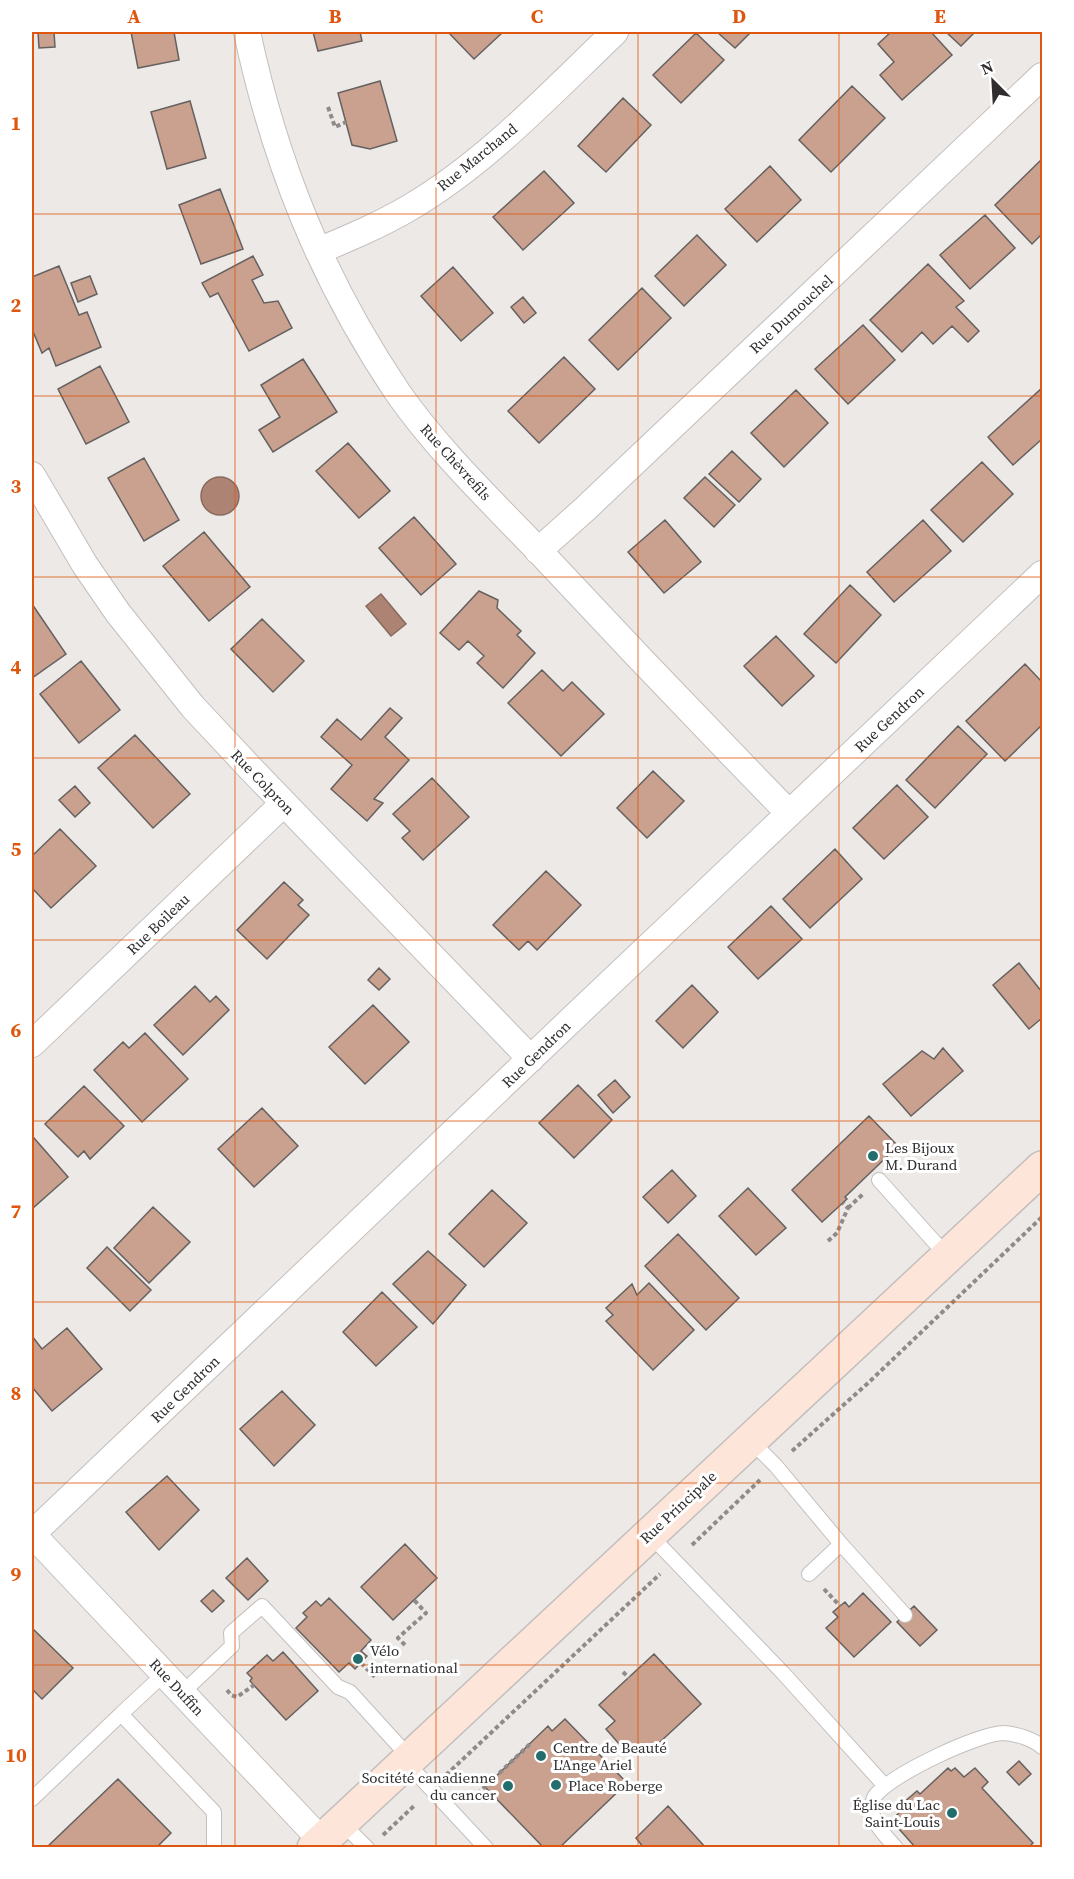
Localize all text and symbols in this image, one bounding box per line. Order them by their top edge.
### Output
text: A [127,2,141,30]
text: B [328,2,342,30]
text: C [531,2,543,30]
text: D [732,2,746,30]
text: E [934,2,946,30]
north arrow [963,51,1023,111]
text: N [977,55,997,80]
text: 1 [11,109,21,137]
street label: Rue Marchand [432,118,522,196]
street label: Rue Dumouchel [745,269,838,358]
text: 2 [11,291,22,319]
street label: Rue Chèvrefils [416,419,496,505]
text: 3 [11,472,22,500]
text: 4 [11,653,22,681]
street label: Rue Gendron [850,681,928,757]
street label: Rue Colpron [227,745,299,819]
text: 5 [11,835,22,863]
street label: Rue Boileau [122,889,194,959]
text: 6 [11,1016,22,1044]
street label: Rue Gendron [497,1016,575,1092]
place label: Les Bijoux M. Durand [885,1137,958,1175]
marker: Les Bijoux M. Durand [866,1149,880,1163]
text: 7 [11,1197,22,1225]
street label: Rue Gendron [146,1351,224,1427]
text: 8 [11,1379,21,1407]
street label: Rue Principale [635,1466,721,1548]
text: 9 [11,1560,22,1588]
place label: Vélo international [370,1640,458,1678]
marker: Vélo international [351,1652,365,1666]
street label: Rue Duffin [145,1654,209,1720]
place label: Centre de Beauté L'Ange Ariel [553,1737,667,1775]
text: 10 [5,1741,27,1769]
marker: Centre de Beauté L'Ange Ariel [534,1749,548,1763]
place label: Socitété canadienne du cancer [362,1767,497,1805]
place label: Place Roberge [568,1775,663,1796]
marker: Place Roberge [549,1778,563,1792]
marker: Socitété canadienne du cancer [501,1779,515,1793]
place label: Église du Lac Saint-Louis [852,1794,940,1832]
marker: Église du Lac Saint-Louis [945,1806,959,1820]

